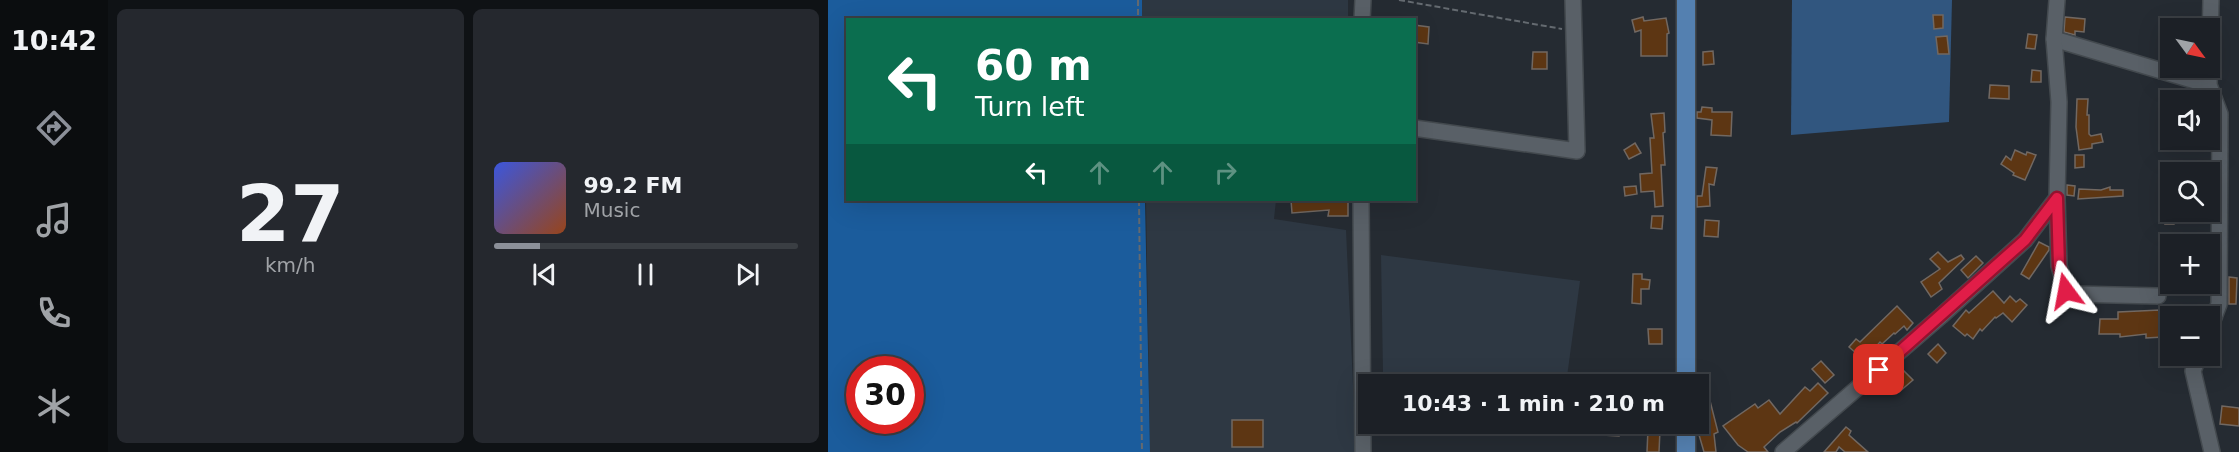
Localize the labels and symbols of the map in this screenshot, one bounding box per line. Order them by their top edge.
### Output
north arrow [2160,18,2220,78]
position arrow [2034,259,2098,323]
pin [1853,344,1904,395]
speed limit sign: 30 [846,356,924,434]

